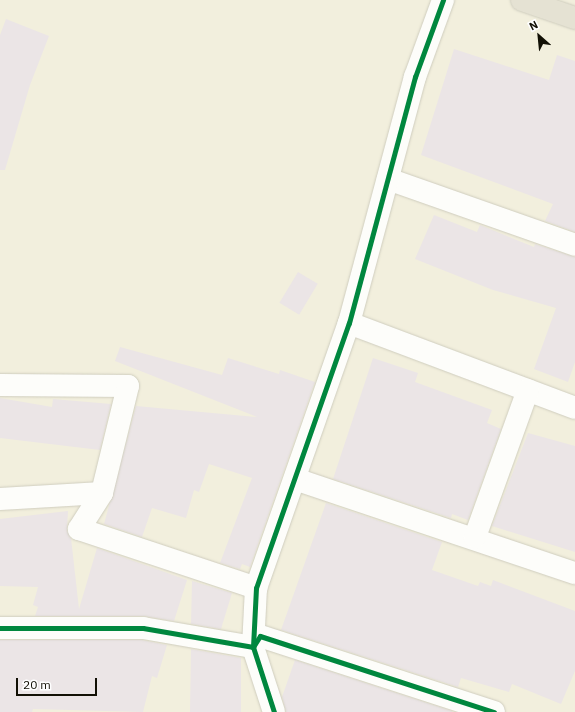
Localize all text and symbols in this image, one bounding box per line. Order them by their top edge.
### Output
north arrow [519,16,559,56]
text: N [527,17,540,33]
scale bar [18,670,99,696]
text: 20 m [23,677,51,692]

